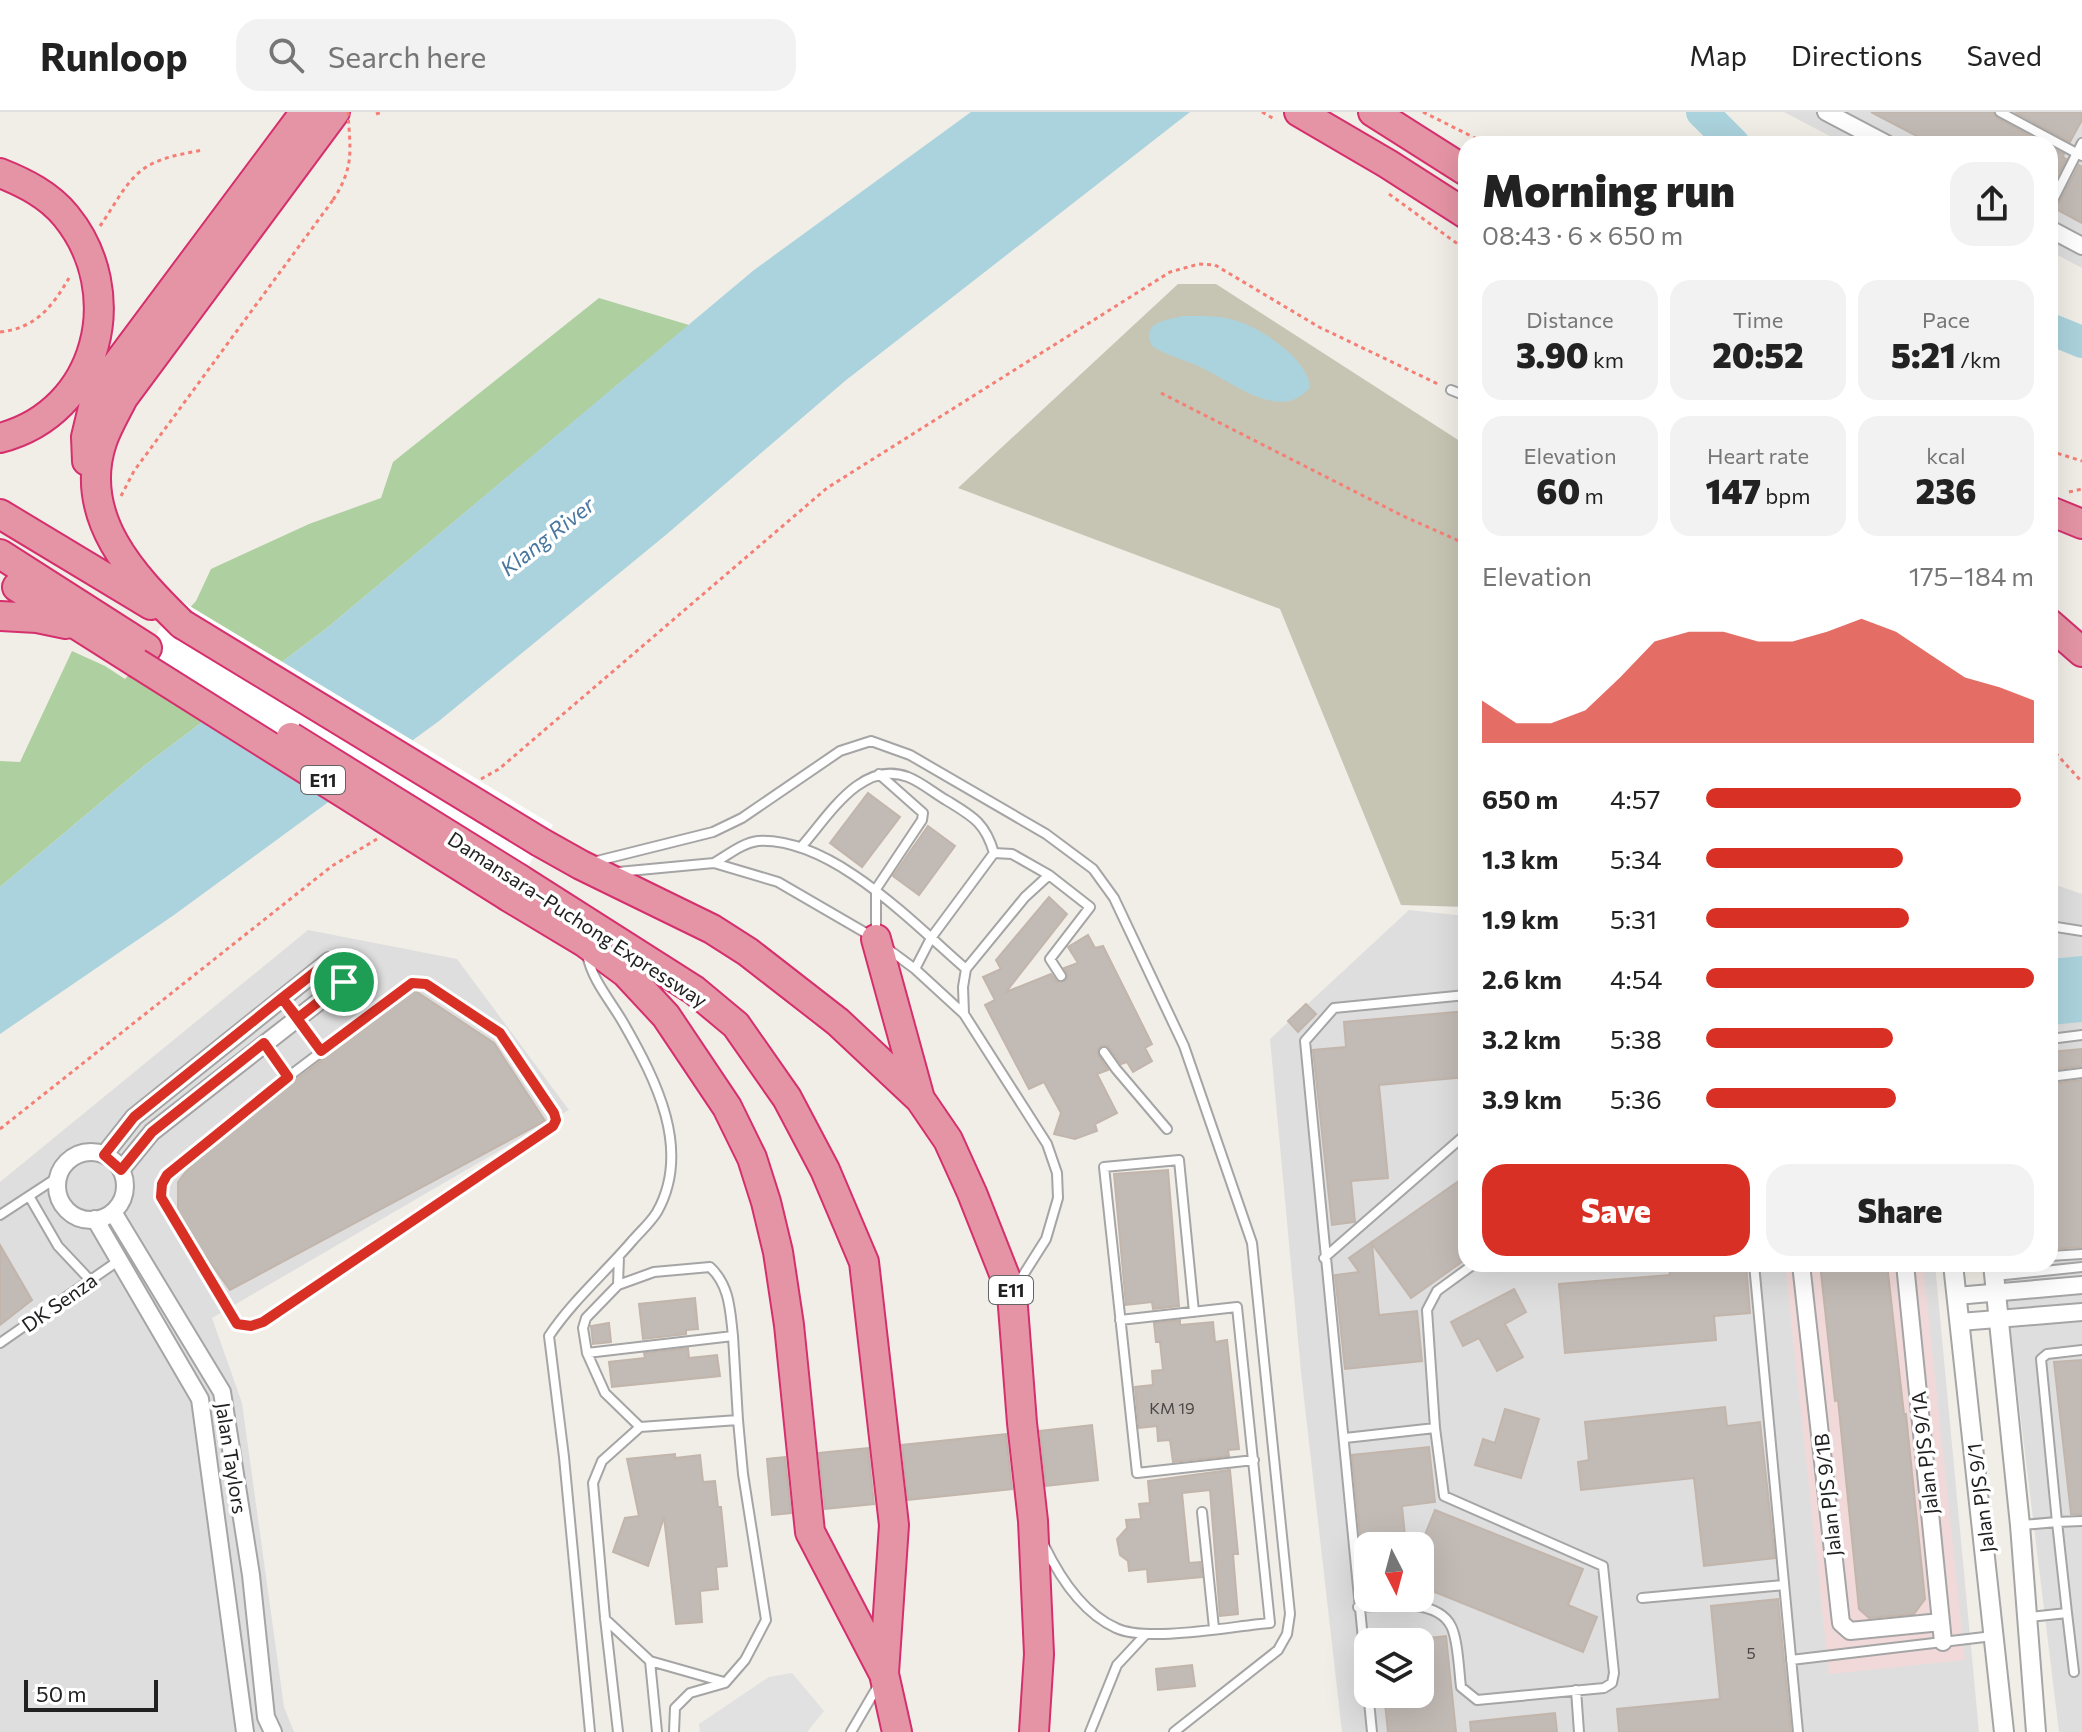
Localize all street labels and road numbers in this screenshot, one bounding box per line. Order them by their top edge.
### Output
road number: E11 [301,766,345,794]
street label: Damansara–Puchong Expressway [444,826,712,1012]
street label: DK Senza [17,1267,101,1337]
road number: E11 [989,1276,1033,1304]
street label: Jalan PJS 9/1A [1906,1390,1942,1516]
street label: Jalan Taylors [211,1401,253,1515]
street label: Jalan PJS 9/1B [1809,1432,1845,1557]
street label: Jalan PJS 9/1 [1961,1442,1999,1554]

